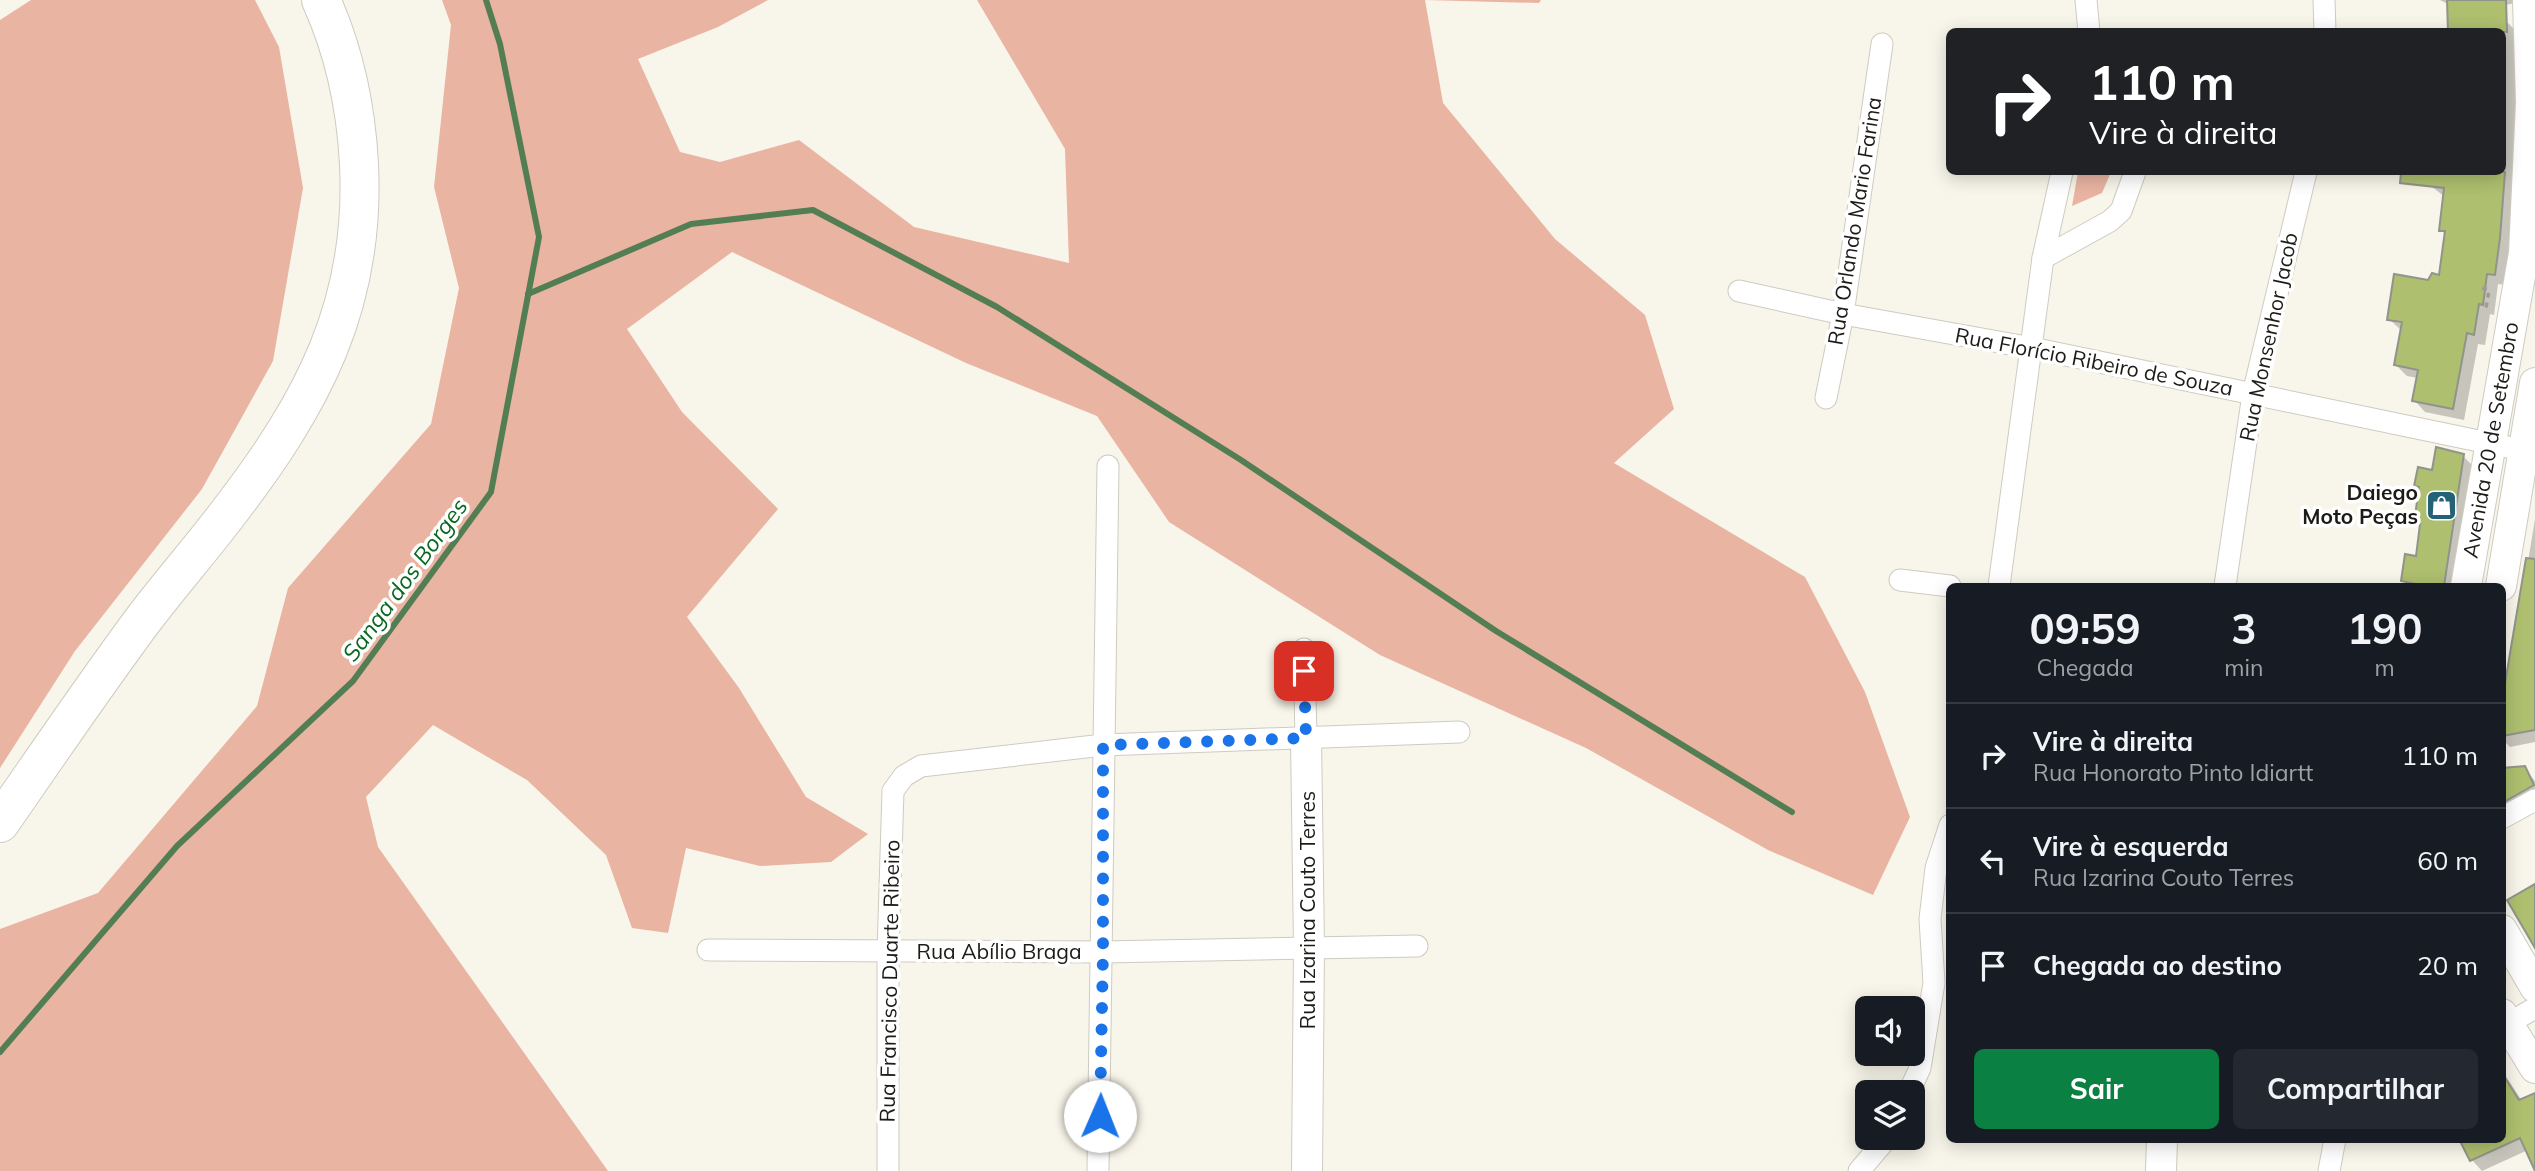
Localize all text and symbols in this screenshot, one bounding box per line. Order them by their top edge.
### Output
text: 110 m [2089,51,2235,112]
icon: right [1974,56,2065,147]
street label: Rua Orlando Mario Farina [1822,95,1886,347]
text: Vire à direita [2089,112,2277,152]
street label: Rua Monsenhor Jacob [2233,230,2303,444]
street label: Avenida 20 de Setembro [2456,320,2524,560]
street label: Rua Florício Ribeiro de Souza [1953,321,2235,401]
place label: Daiego Moto Peças [2302,479,2418,529]
shop icon: Daiego Moto Peças [2424,488,2458,522]
water label: Sanga dos Borges [336,493,473,667]
text: 09:59 [2030,602,2141,655]
text: 3 [2231,602,2256,655]
text: 190 [2347,602,2422,655]
pin [1274,641,1334,701]
icon: arrive [1285,652,1323,690]
text: Chegada [2037,653,2134,682]
text: min [2224,653,2263,682]
text: m [2375,653,2395,682]
text: Vire à direita [2033,725,2193,758]
icon: right [1974,737,2012,775]
text: 110 m [2402,739,2478,772]
text: Rua Honorato Pinto Idiartt [2033,758,2313,787]
street label: Rua Izarina Couto Terres [1294,791,1320,1029]
text: Vire à esquerda [2033,830,2229,863]
street label: Rua Francisco Duarte Ribeiro [874,839,904,1123]
icon: left [1974,842,2012,880]
text: 60 m [2417,844,2478,877]
text: Rua Izarina Couto Terres [2033,863,2294,892]
street label: Rua Abílio Braga [916,938,1082,964]
icon: arrive [1974,947,2012,985]
text: Chegada ao destino [2033,949,2282,982]
text: 20 m [2417,949,2478,982]
map controls [1855,996,1925,1150]
button: sound [1855,996,1925,1066]
button: Sair [1974,1049,2219,1129]
button: Compartilhar [2233,1049,2478,1129]
position arrow [1063,1079,1137,1153]
button: layers [1855,1080,1925,1150]

